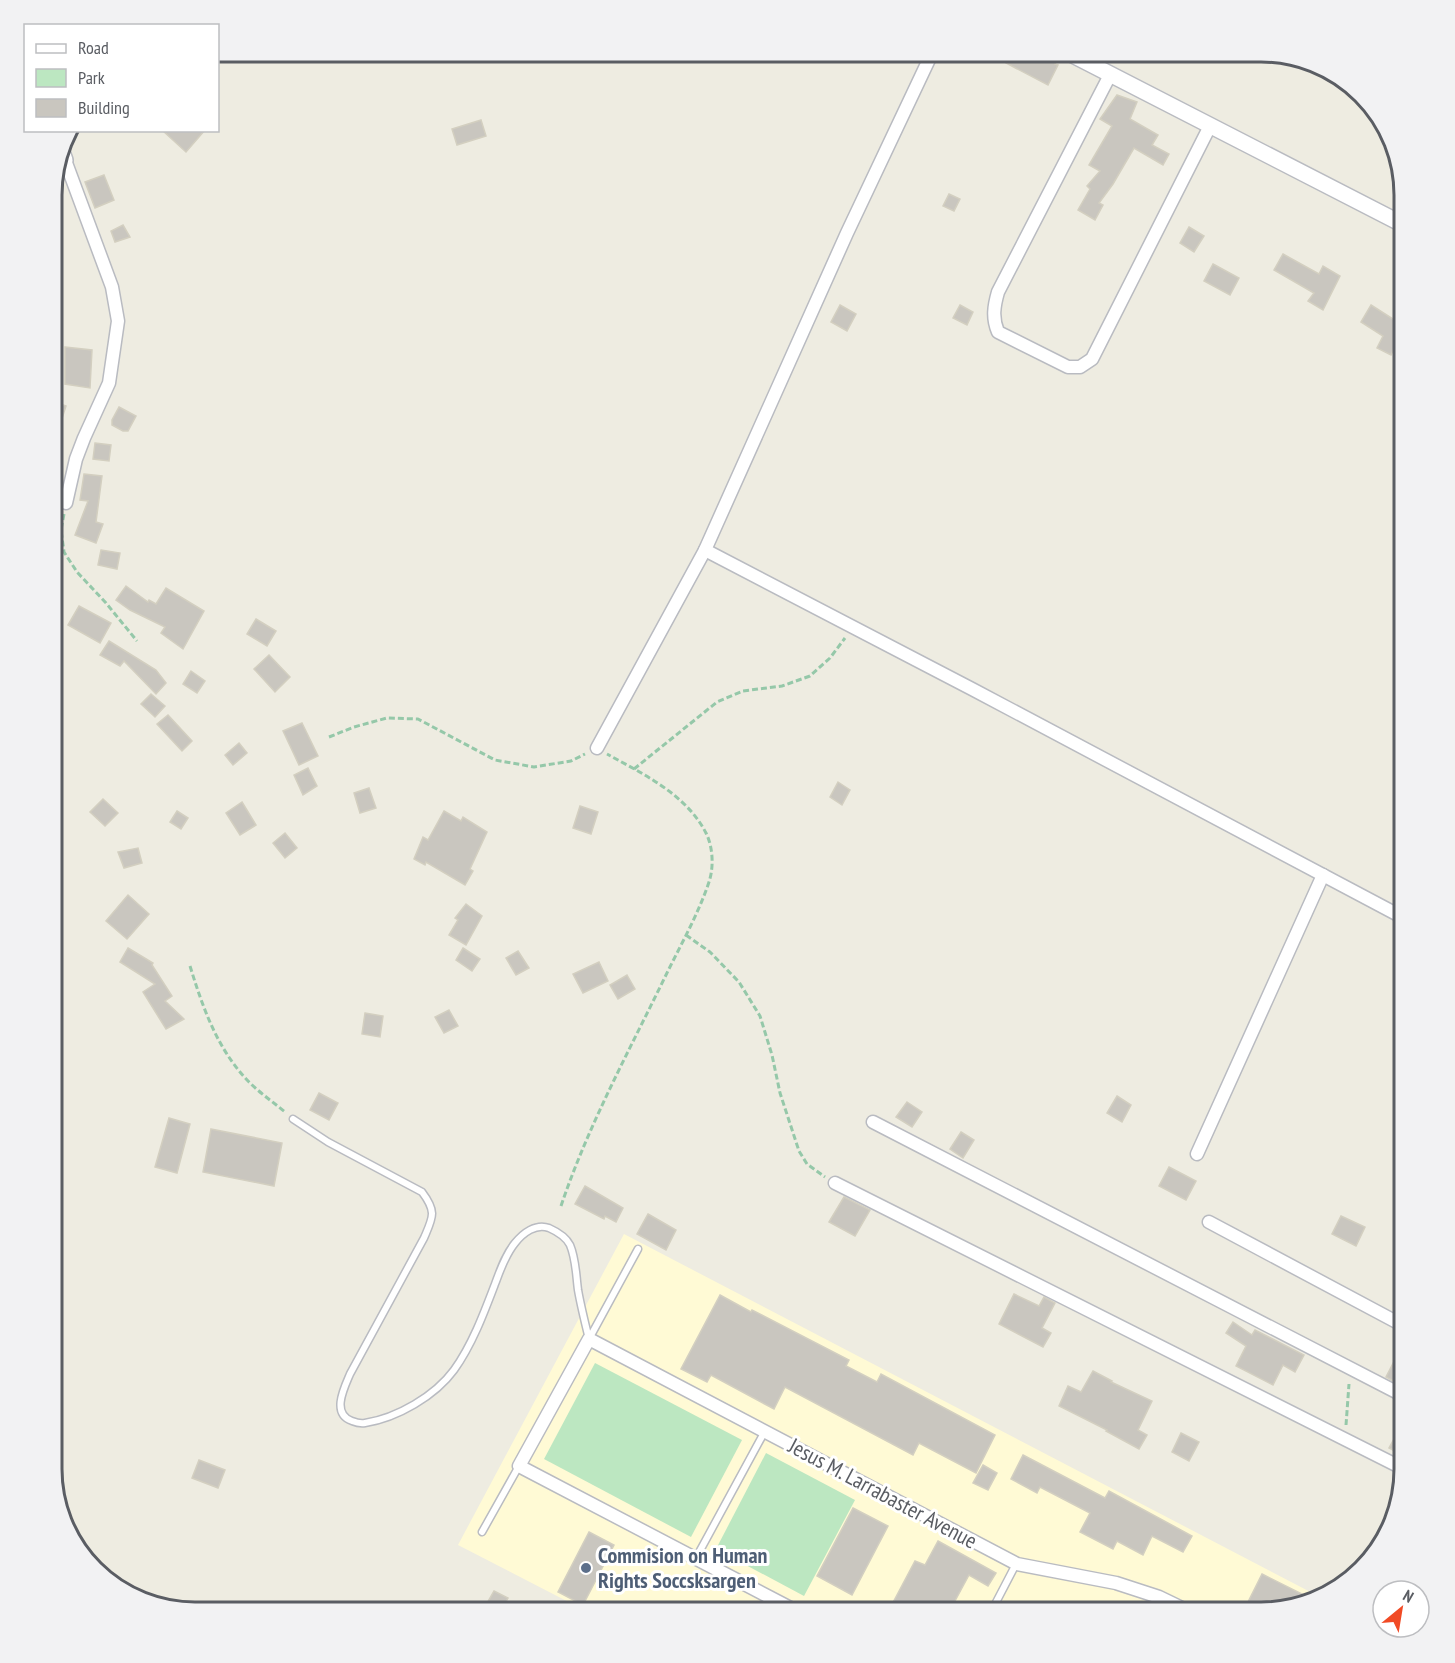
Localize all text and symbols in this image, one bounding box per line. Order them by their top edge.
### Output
legend [24,24,219,132]
text: Road [78,36,109,59]
text: Park [78,66,105,89]
text: Building [78,96,130,119]
street label: Jesus M. Larrabaster Avenue [783,1431,982,1555]
place label: Commision on Human Rights Soccsksargen [598,1541,768,1594]
marker: Commision on Human Rights Soccsksargen [579,1561,593,1575]
north arrow [1371,1579,1431,1639]
text: N [1400,1585,1417,1607]

